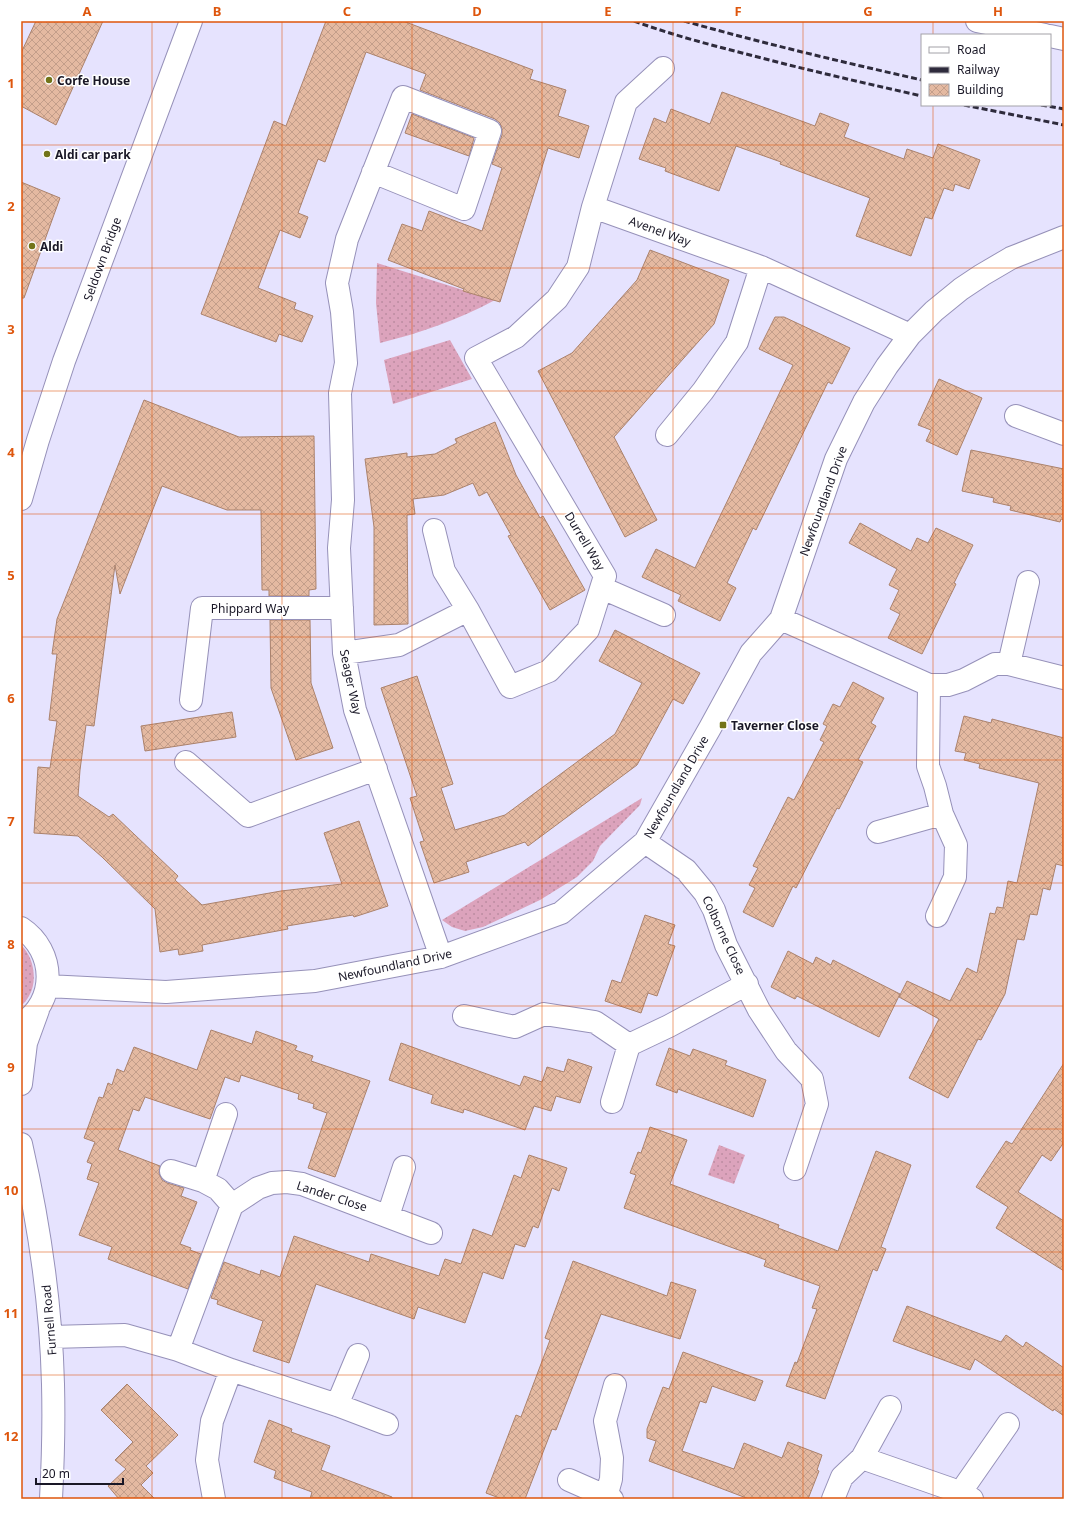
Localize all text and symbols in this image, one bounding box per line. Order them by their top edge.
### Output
text: A [83,2,92,20]
text: B [213,2,221,20]
text: C [343,2,351,20]
text: D [472,2,482,20]
text: E [604,2,612,20]
text: F [734,2,742,20]
text: G [863,2,873,20]
text: H [993,2,1003,20]
legend [921,34,1051,106]
text: Road [957,41,986,58]
text: Railway [957,61,1001,78]
place label: Corfe House [57,72,130,89]
text: 1 [7,74,15,92]
marker: Corfe House [44,75,54,85]
text: Building [957,81,1004,98]
place label: Aldi car park [55,146,131,163]
marker: Aldi car park [42,149,52,159]
text: 2 [7,197,15,215]
street label: Avenel Way [627,212,694,250]
street label: Seldown Bridge [79,214,125,303]
place label: Aldi [40,238,63,255]
marker: Aldi [27,241,37,251]
text: 3 [7,320,15,338]
text: 4 [7,443,15,461]
street label: Newfoundland Drive [795,443,851,558]
street label: Durrell Way [561,508,610,574]
text: 5 [7,566,15,584]
street label: Phippard Way [211,600,290,617]
street label: Seager Way [336,648,366,717]
text: 6 [7,689,15,707]
place label: Taverner Close [731,717,819,734]
marker: Taverner Close [718,720,728,730]
street label: Newfoundland Drive [640,732,713,842]
text: 7 [7,812,15,830]
street label: Colborne Close [698,893,750,977]
text: 8 [7,935,15,953]
street label: Newfoundland Drive [336,945,454,985]
text: 9 [7,1058,15,1076]
street label: Lander Close [295,1177,370,1215]
text: 10 [4,1181,18,1199]
street label: Furnell Road [37,1284,61,1356]
text: 11 [4,1304,18,1322]
text: 12 [4,1427,18,1445]
scale bar [36,1460,123,1486]
text: 20 m [42,1465,70,1482]

